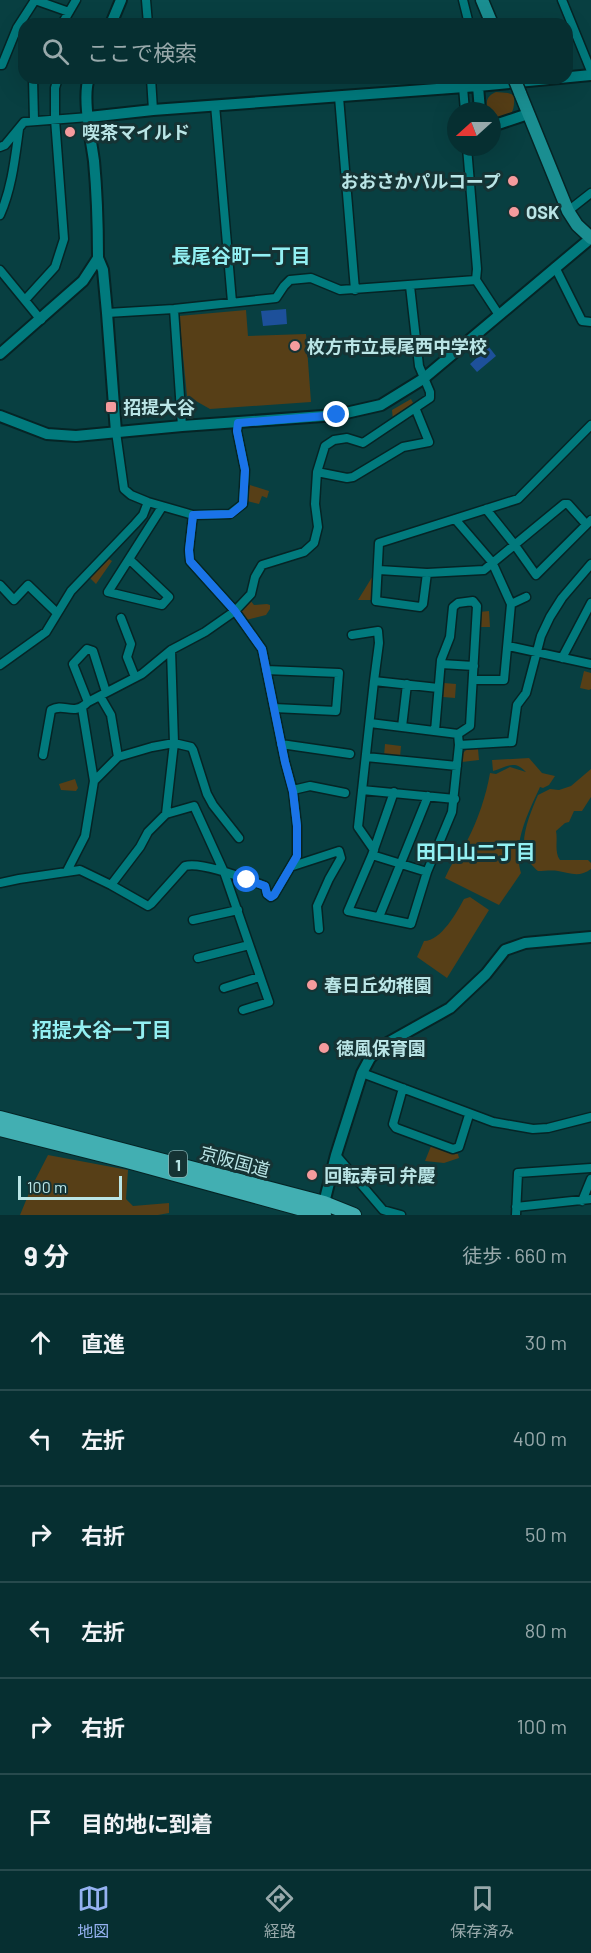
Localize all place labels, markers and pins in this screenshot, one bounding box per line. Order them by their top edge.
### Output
place label: 喫茶マイルド [82,121,190,143]
marker: 喫茶マイルド [63,125,77,139]
place label: おおさかパルコープ [340,170,501,192]
marker: おおさかパルコープ [506,174,520,188]
place label: OSK [526,201,559,223]
marker: OSK [507,205,521,219]
place label: 枚方市立長尾西中学校 [307,335,487,357]
marker: 枚方市立長尾西中学校 [288,339,302,353]
place label: 招提大谷 [123,396,195,418]
marker: 招提大谷 [104,400,118,414]
place label: 春日丘幼稚園 [324,974,432,996]
marker: 春日丘幼稚園 [305,978,319,992]
place label: 徳風保育園 [336,1037,426,1059]
marker: 徳風保育園 [317,1041,331,1055]
place label: 回転寿司 弁慶 [324,1164,436,1186]
marker: 回転寿司 弁慶 [305,1168,319,1182]

